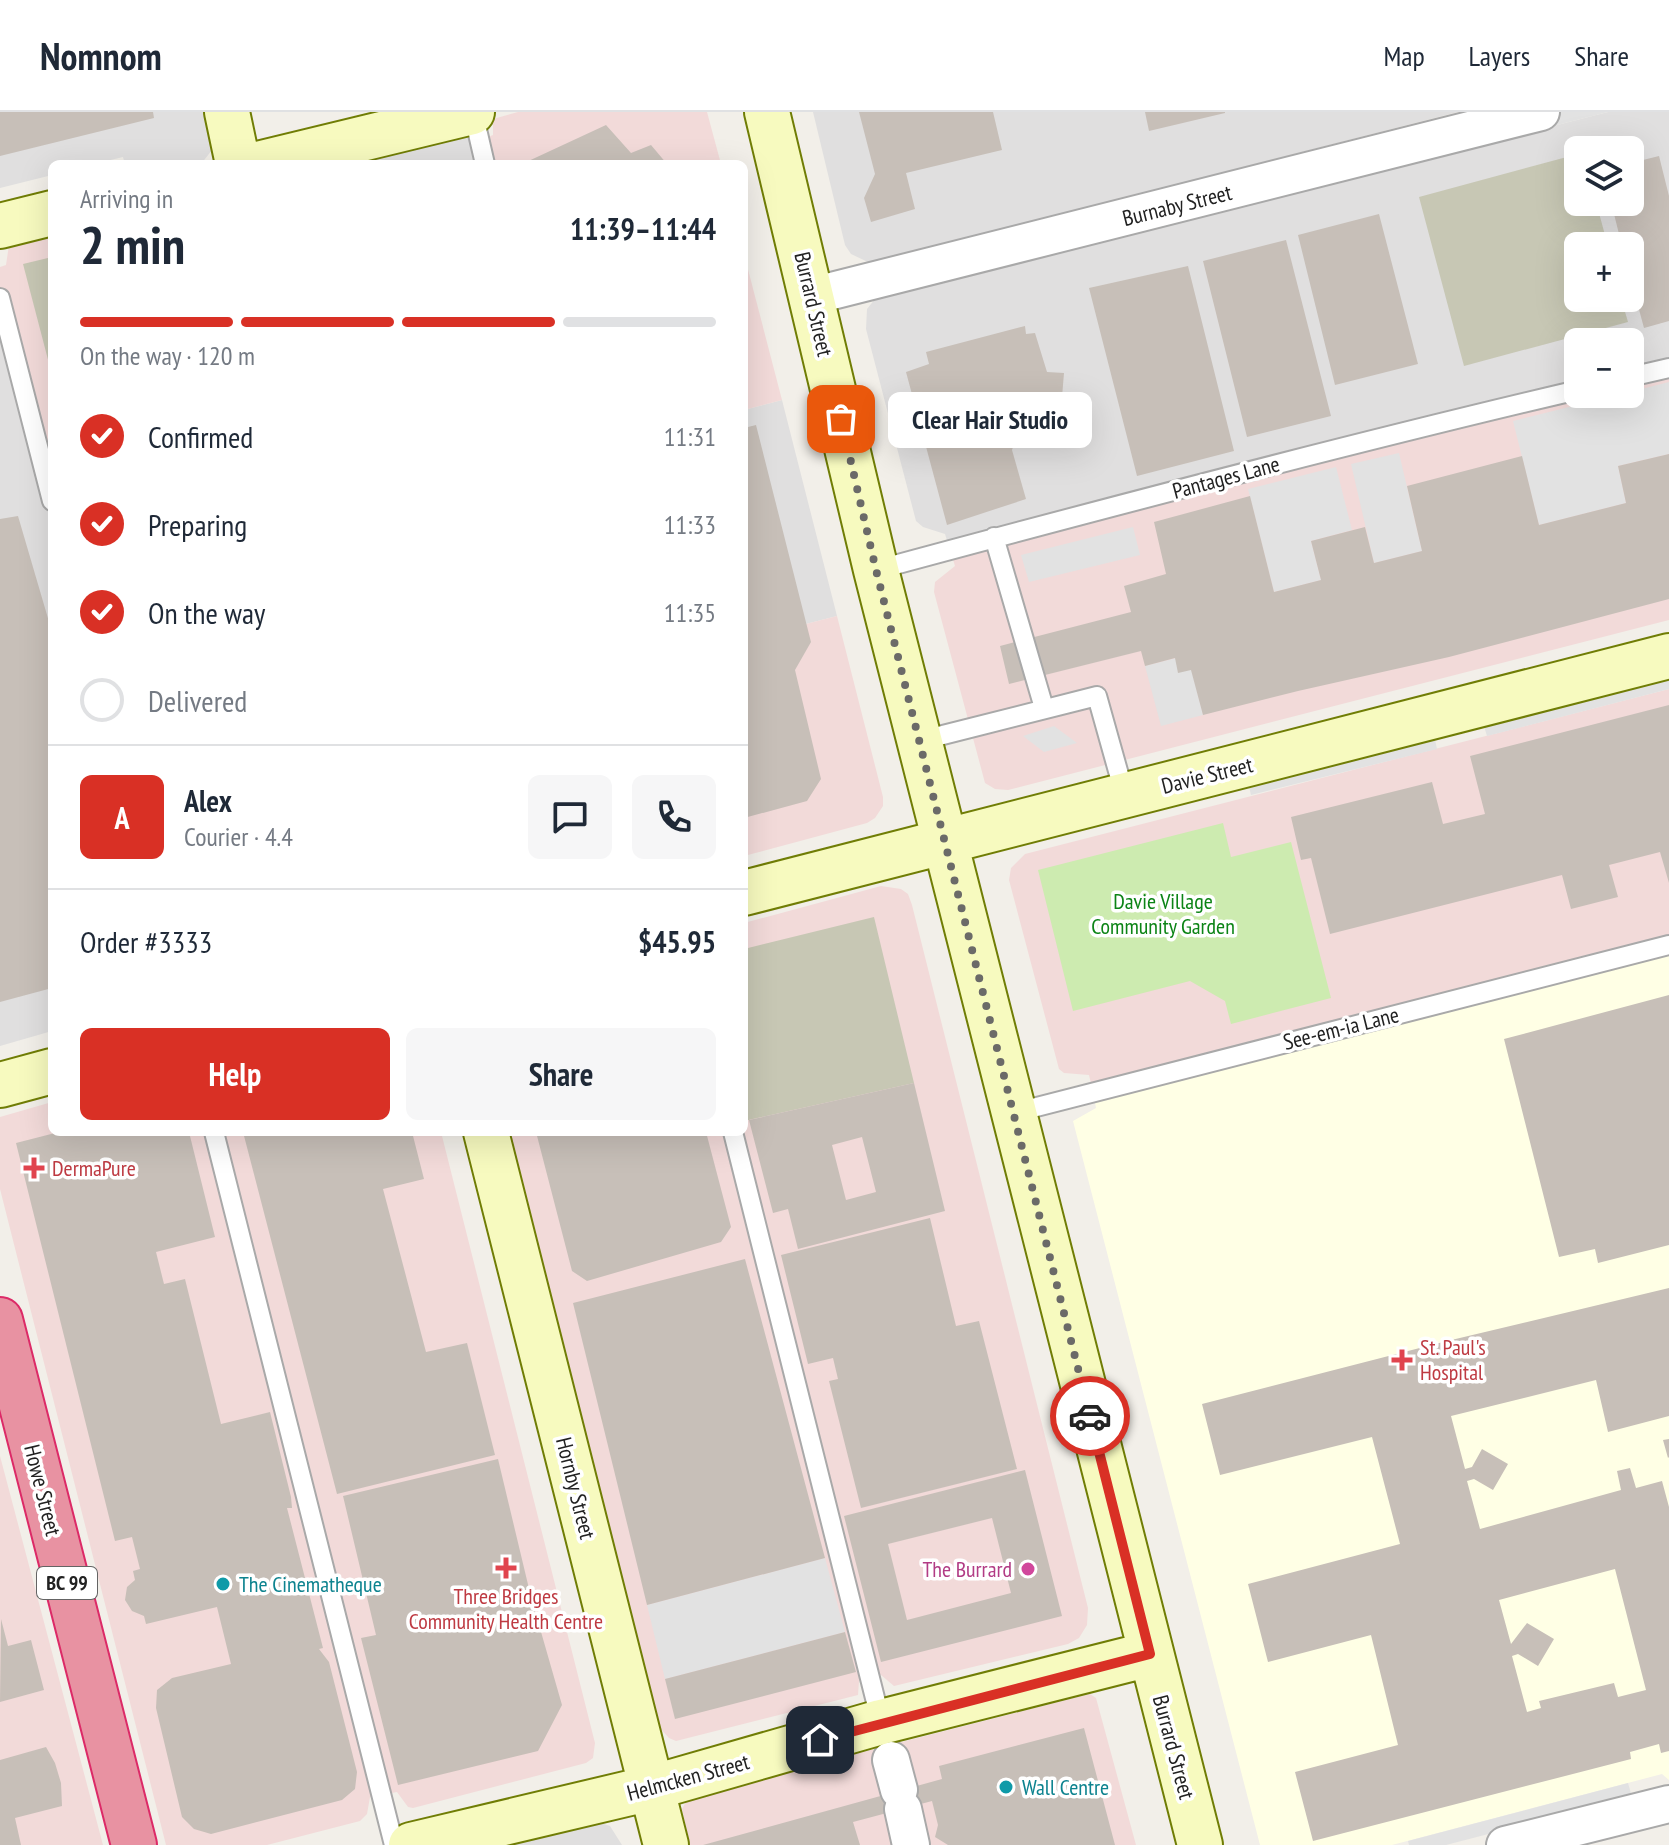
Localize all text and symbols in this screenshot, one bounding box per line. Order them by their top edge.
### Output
text: Nomnom [40,31,162,80]
text: Map [1383,37,1425,74]
text: Layers [1469,37,1530,74]
text: Share [1574,37,1629,74]
map controls [1564,136,1644,408]
button: layers [1564,136,1644,216]
street label: Burnaby Street [1119,178,1235,232]
text: Arriving in [80,182,173,215]
text: 11:39–11:44 [570,209,716,248]
text: 2 min [80,211,185,278]
button: + [1564,232,1644,312]
street label: Burrard Street [788,249,840,359]
button: − [1564,328,1644,408]
text: On the way · 120 m [80,339,255,372]
pin [807,385,875,453]
callout: Clear Hair Studio [889,391,1093,447]
icon: bag [819,397,863,441]
text: Clear Hair Studio [912,403,1068,436]
icon: check [80,414,124,458]
text: Confirmed [148,417,253,456]
text: 11:31 [664,420,716,453]
street label: Pantages Lane [1169,449,1283,505]
icon: check [80,502,124,546]
text: Preparing [148,505,247,544]
text: 11:33 [664,508,716,541]
icon: check [80,590,124,634]
text: On the way [148,593,265,632]
text: 11:35 [664,596,716,629]
text: Delivered [148,681,247,720]
street label: Davie Street [1159,750,1255,800]
button: chat [528,775,612,859]
button: phone [632,775,716,859]
text: Alex [184,781,232,820]
text: A [114,798,130,837]
text: Courier · 4.4 [184,820,293,853]
park label: Davie Village Community Garden [1091,887,1235,940]
text: Order #3333 [80,922,212,961]
text: $45.95 [638,922,716,961]
street label: See-em-ia Lane [1280,1000,1402,1056]
button: Help [80,1028,390,1120]
button: Share [406,1028,716,1120]
place label: DermaPure [52,1154,136,1182]
marker: DermaPure [23,1157,45,1179]
place label: St. Paul's Hospital [1420,1333,1486,1386]
marker: St. Paul's Hospital [1391,1349,1413,1371]
courier [1050,1376,1130,1456]
icon: car [1068,1394,1112,1438]
street label: Hornby Street [550,1434,602,1542]
street label: Howe Street [18,1441,68,1539]
place label: The Burrard [922,1555,1012,1583]
marker: Three Bridges Community Health Centre [495,1557,517,1579]
marker: The Burrard [1019,1560,1037,1578]
road number: BC 99 [37,1567,97,1599]
place label: The Cinematheque [239,1570,382,1598]
marker: The Cinematheque [214,1575,232,1593]
place label: Three Bridges Community Health Centre [409,1582,603,1635]
street label: Burrard Street [1147,1692,1201,1802]
pin [786,1706,854,1774]
icon: home [798,1718,842,1762]
street label: Helmcken Street [624,1747,752,1807]
place label: Wall Centre [1022,1773,1109,1801]
marker: Wall Centre [997,1778,1015,1796]

